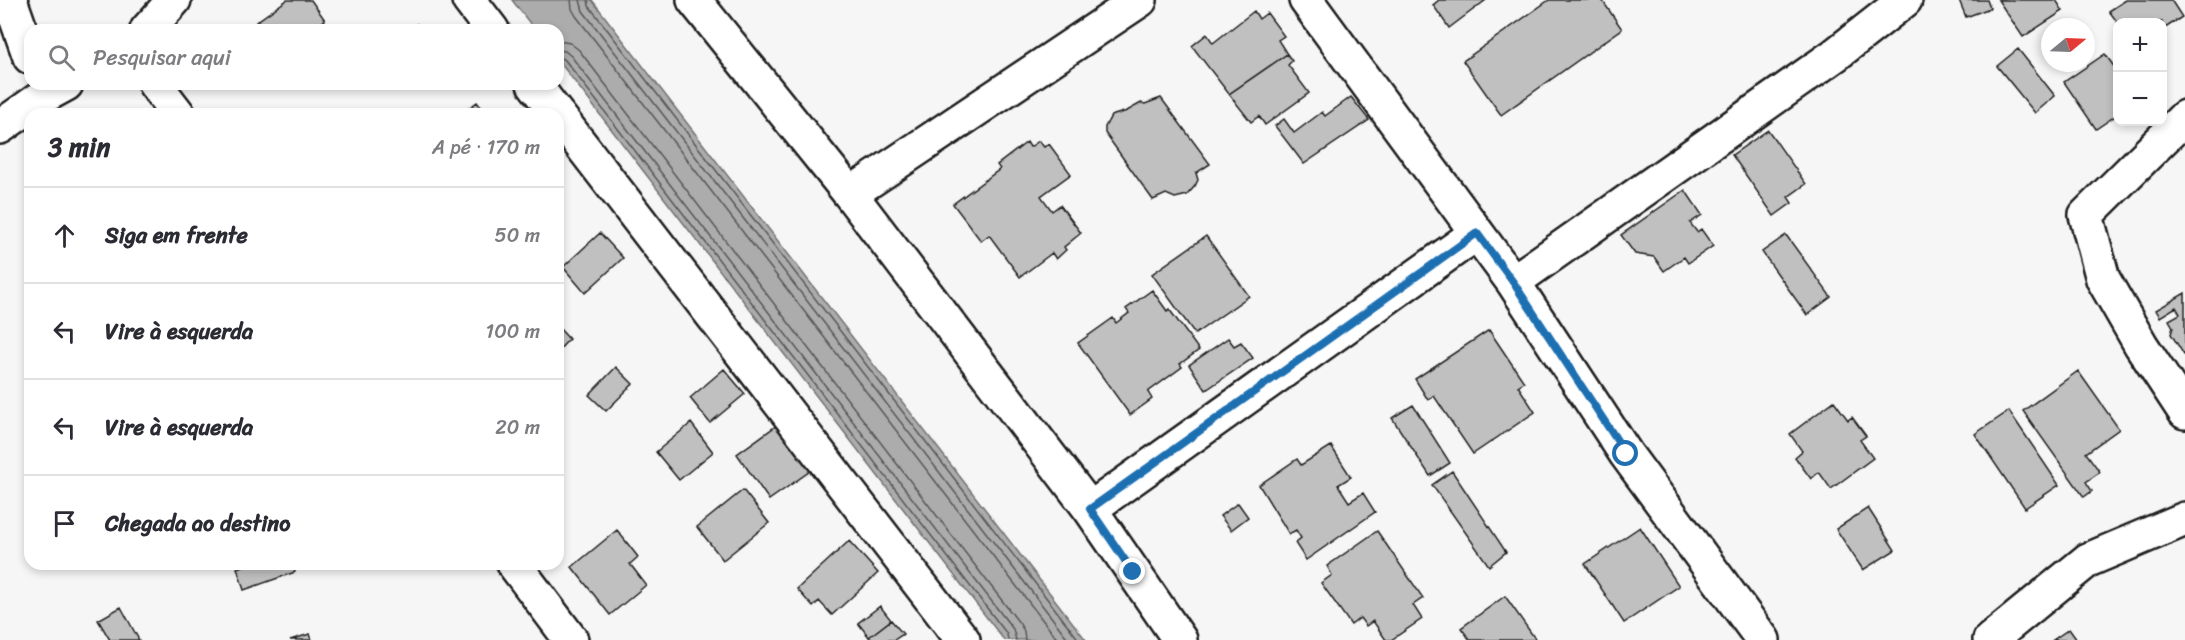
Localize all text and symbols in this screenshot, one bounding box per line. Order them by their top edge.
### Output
north arrow [2041,18,2095,72]
map controls [2113,18,2167,126]
button: + [2113,18,2167,72]
search box [24,24,564,90]
text: Pesquisar aqui [93,38,231,77]
icon: search [45,41,78,74]
button: − [2113,72,2167,126]
text: 3 min [48,124,110,170]
text: A pé · 170 m [432,130,540,165]
text: Siga em frente [105,216,248,255]
text: 50 m [495,218,540,253]
icon: ahead [48,219,81,252]
text: Vire à esquerda [105,312,253,351]
text: 100 m [486,314,540,349]
icon: left [48,315,81,348]
text: Vire à esquerda [105,408,253,447]
text: 20 m [495,410,540,445]
icon: left [48,411,81,444]
route start [1612,440,1638,466]
text: Chegada ao destino [105,504,290,543]
icon: arrive [48,507,81,540]
route end [1119,558,1145,584]

